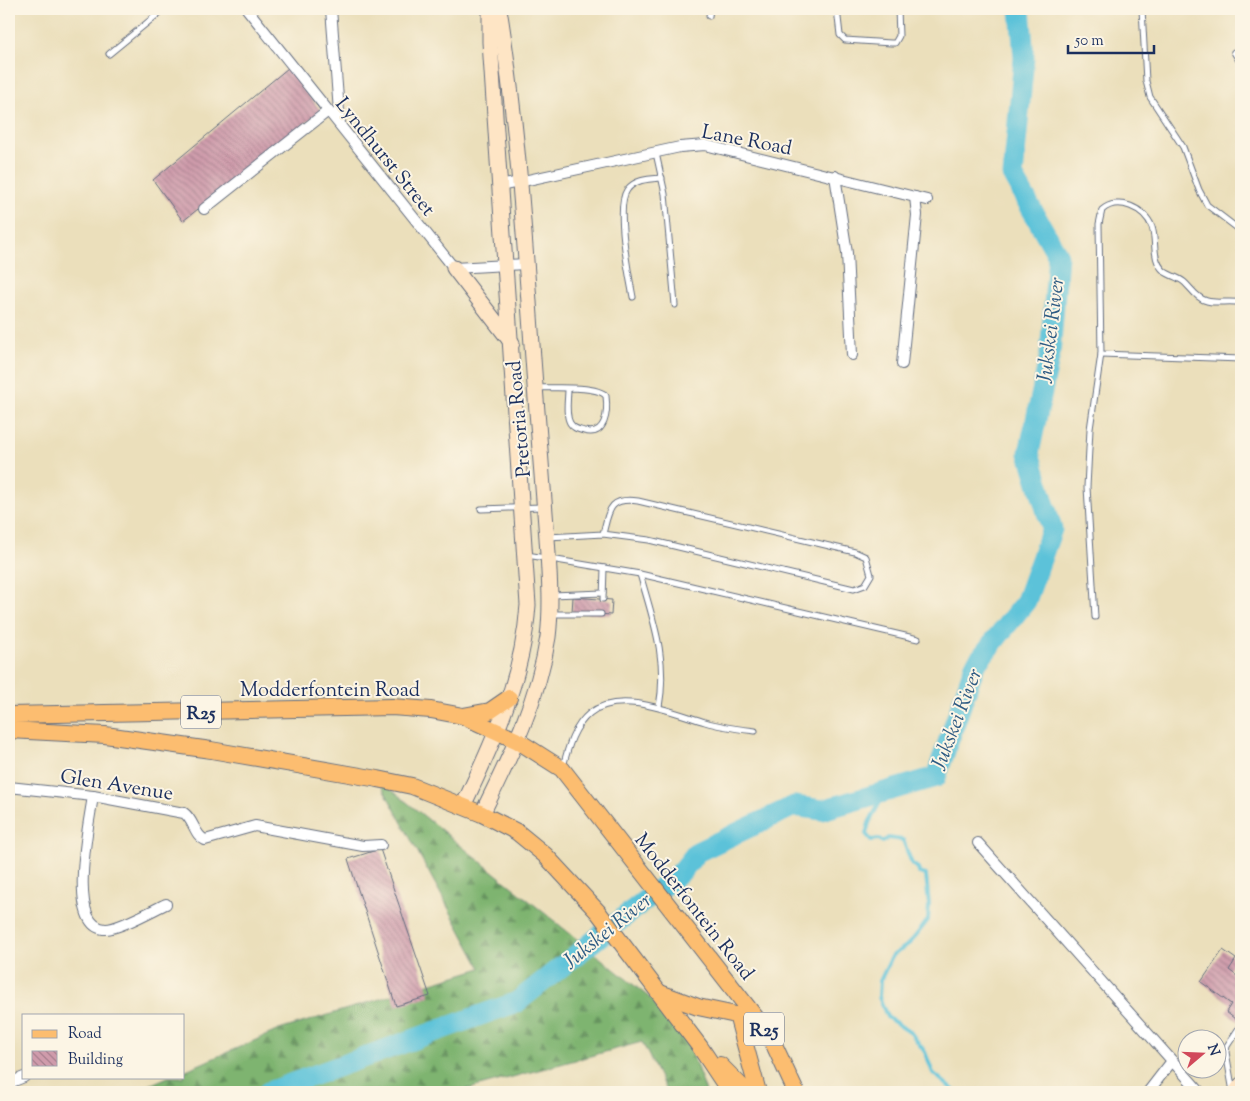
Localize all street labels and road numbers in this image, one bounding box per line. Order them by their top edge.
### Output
street label: Lyndhurst Street [327,92,441,223]
street label: Lane Road [699,118,794,164]
street label: Pretoria Road [501,359,540,478]
street label: Modderfontein Road [240,677,420,706]
road number: R25 [181,696,221,729]
street label: Glen Avenue [58,763,175,810]
street label: Modderfontein Road [626,828,760,987]
road number: R25 [744,1012,784,1046]

